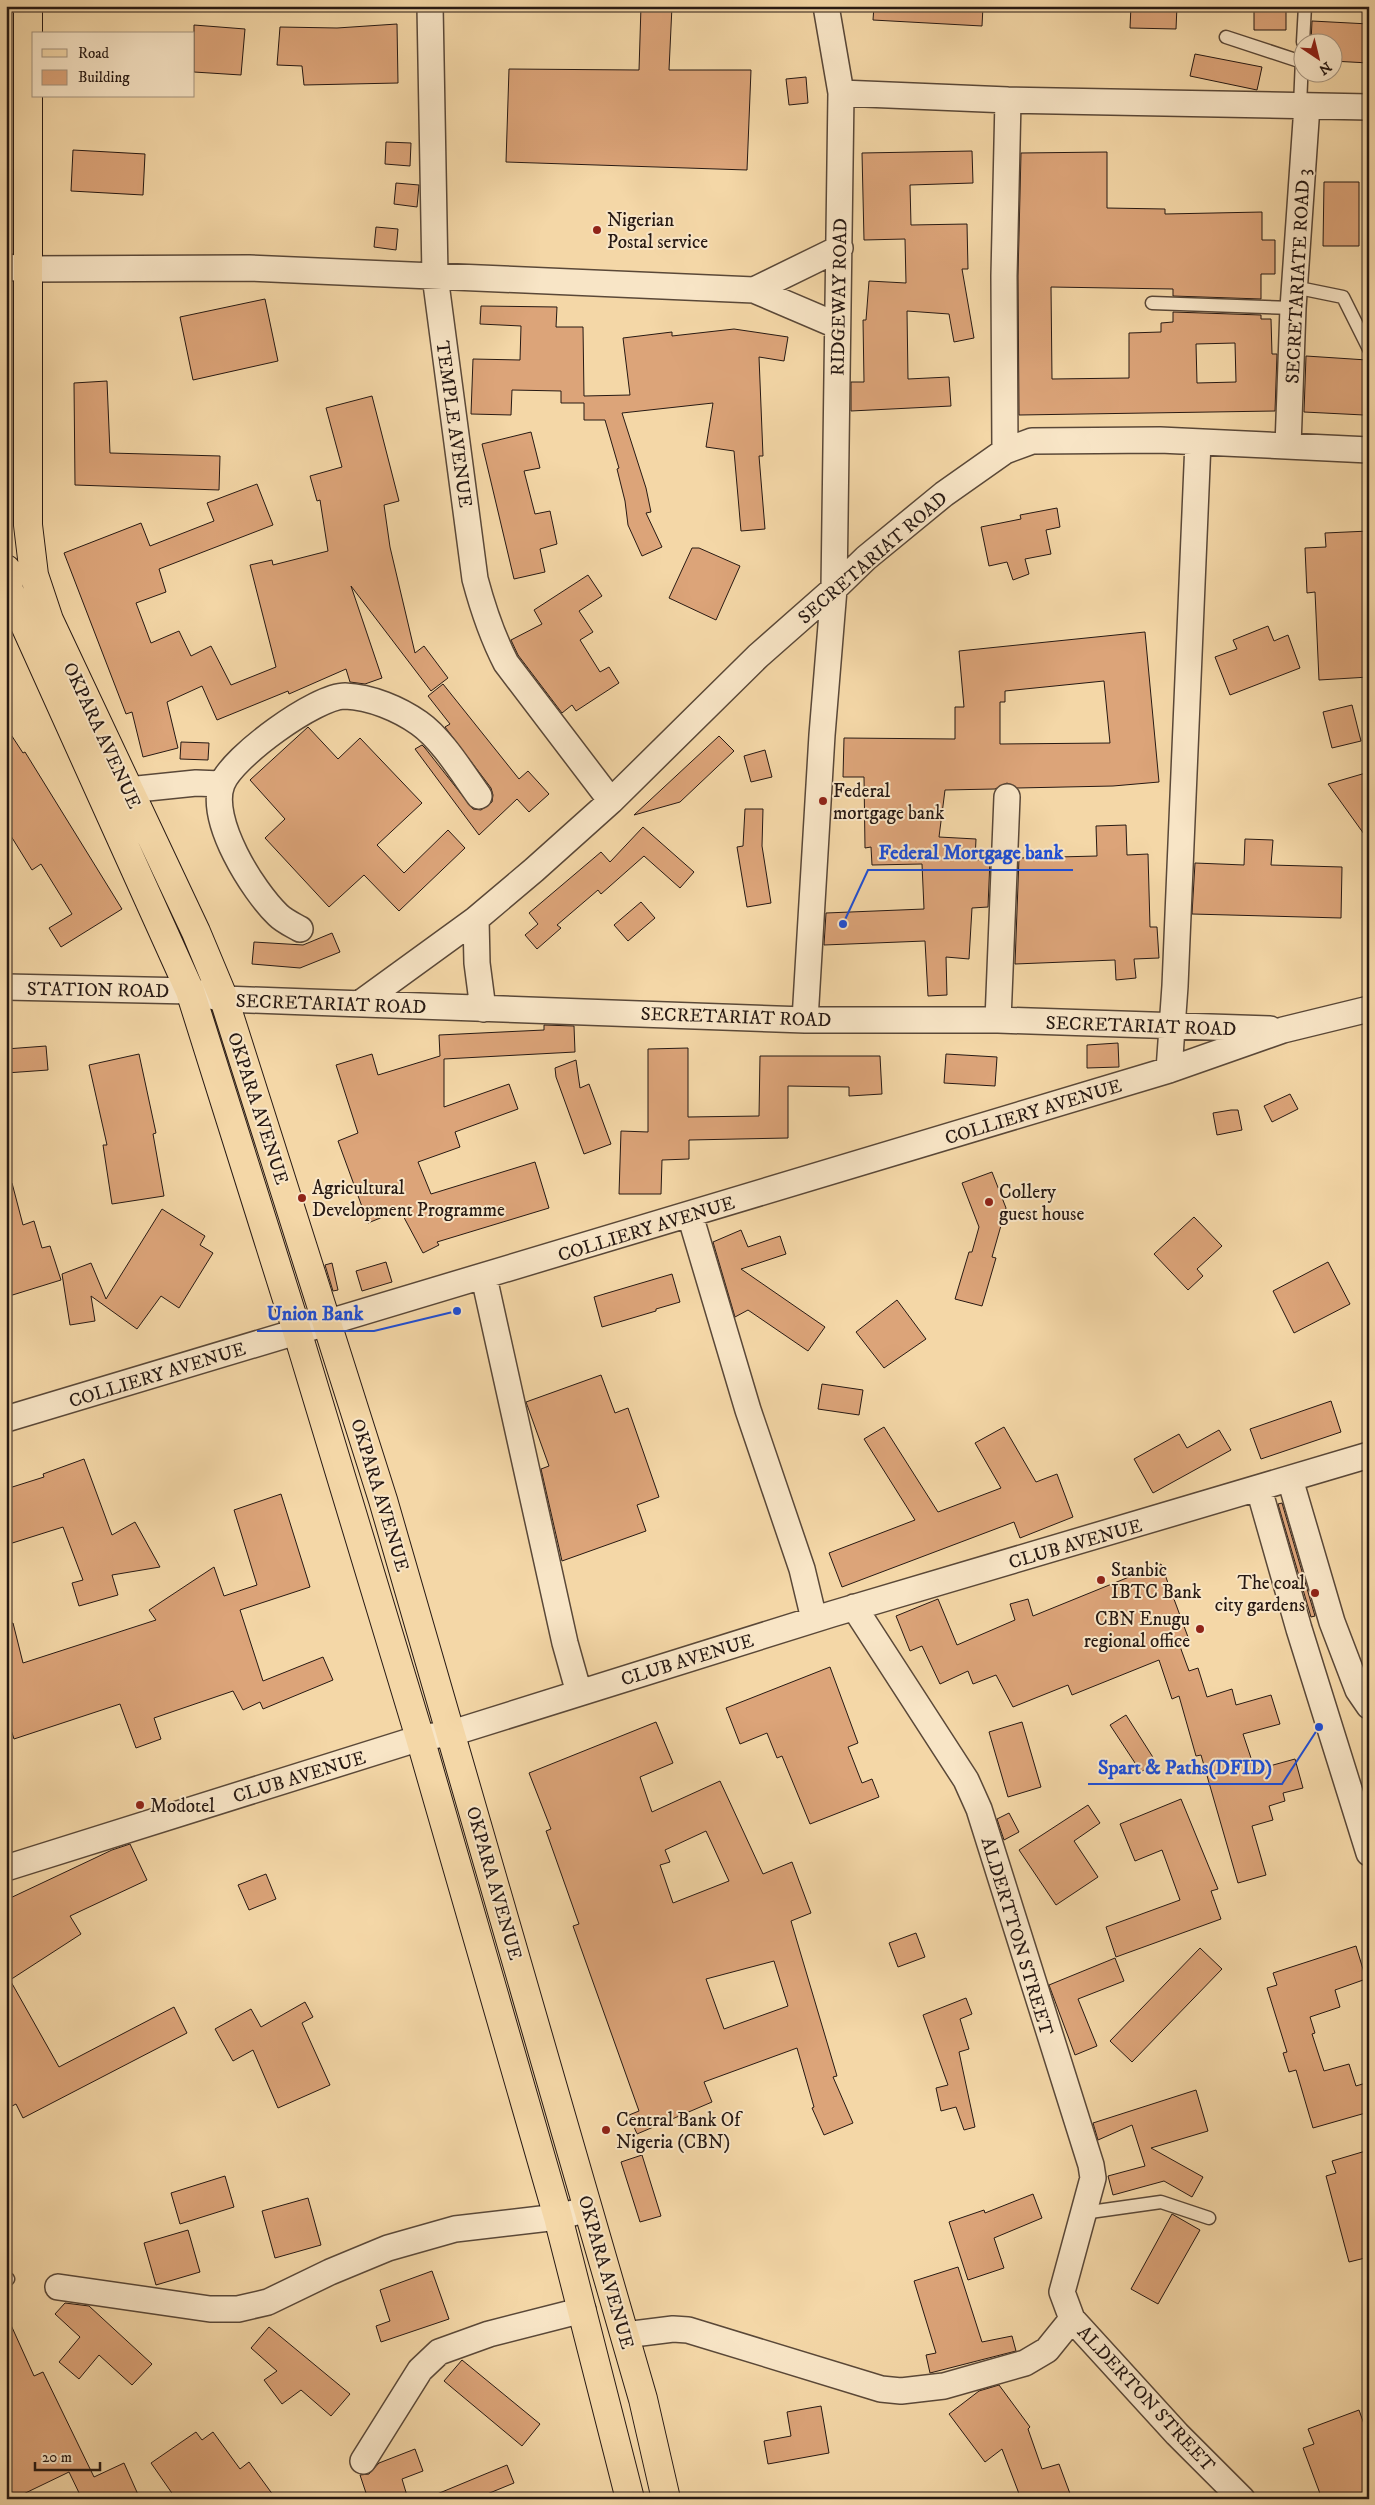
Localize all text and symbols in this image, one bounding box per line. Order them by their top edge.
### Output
legend [32,32,195,98]
north arrow [1292,32,1342,82]
text: Road [78,44,110,63]
text: N [1315,57,1335,79]
text: Building [78,68,130,87]
street label: SECRETARIATE ROAD 3 [1281,168,1316,384]
place label: Nigerian Postal service [607,209,708,254]
street label: RIDGEWAY ROAD [827,218,852,376]
marker: Nigerian Postal service [591,224,603,236]
street label: TEMPLE AVENUE [430,339,477,509]
street label: SECRETARIAT ROAD [793,487,952,629]
street label: OKPARA AVENUE [58,659,146,812]
place label: Federal mortgage bank [833,780,945,825]
marker: Federal mortgage bank [817,795,829,807]
callout: Federal Mortgage bank [868,835,1073,870]
text: Federal Mortgage bank [879,841,1064,866]
street label: STATION ROAD [27,978,169,1003]
street label: SECRETARIAT ROAD [235,990,427,1019]
street label: SECRETARIAT ROAD [640,1003,832,1032]
street label: SECRETARIAT ROAD [1045,1012,1237,1041]
street label: OKPARA AVENUE [222,1029,293,1188]
street label: COLLIERY AVENUE [942,1075,1125,1150]
place label: Agricultural Development Programme [312,1177,505,1222]
place label: Collery guest house [999,1181,1084,1226]
marker: Agricultural Development Programme [296,1192,308,1204]
street label: COLLIERY AVENUE [555,1192,738,1267]
marker: Collery guest house [983,1196,995,1208]
callout: Union Bank [257,1296,374,1331]
text: Union Bank [267,1302,364,1327]
street label: COLLIERY AVENUE [66,1338,249,1413]
street label: OKPARA AVENUE [345,1416,414,1575]
street label: CLUB AVENUE [1006,1514,1145,1574]
place label: Stanbic IBTC Bank [1111,1559,1202,1604]
place label: The coal city gardens [1215,1572,1305,1617]
marker: Stanbic IBTC Bank [1095,1574,1107,1586]
marker: The coal city gardens [1309,1587,1321,1599]
place label: CBN Enugu regional office [1084,1608,1190,1653]
marker: CBN Enugu regional office [1194,1623,1206,1635]
street label: CLUB AVENUE [618,1629,757,1692]
street label: CLUB AVENUE [230,1746,369,1809]
callout: Spart & Paths(DFID) [1088,1749,1282,1784]
text: Spart & Paths(DFID) [1098,1756,1272,1781]
place label: Modotel [150,1795,215,1818]
marker: Modotel [134,1799,146,1811]
street label: OKPARA AVENUE [461,1804,526,1963]
street label: ALDERTTON STREET [975,1835,1058,2039]
place label: Central Bank Of Nigeria (CBN) [616,2109,743,2154]
marker: Central Bank Of Nigeria (CBN) [600,2124,612,2136]
street label: OKPARA AVENUE [573,2193,638,2352]
street label: ALDERTON STREET [1072,2321,1220,2477]
scale bar [35,2440,100,2472]
text: 20 m [42,2448,72,2467]

